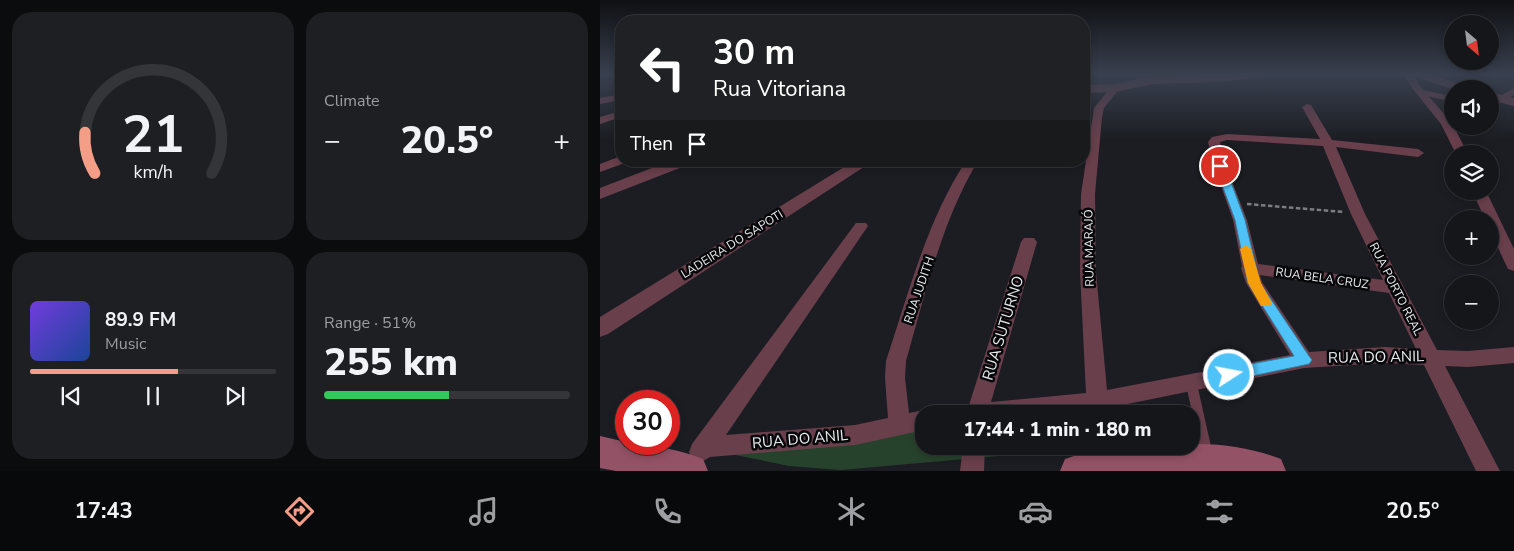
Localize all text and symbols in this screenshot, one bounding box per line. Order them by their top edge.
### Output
north arrow [1444,15,1499,70]
map controls [1444,15,1499,330]
text: 30 m [713,29,795,76]
icon: left [630,35,695,100]
text: Rua Vitoriana [713,74,846,104]
button: sound [1444,80,1499,135]
text: Climate [324,90,379,112]
text: 21 [122,99,184,170]
text: 20.5° [401,115,493,166]
text: − [324,122,341,160]
text: + [553,122,570,160]
icon: arrive [683,130,711,158]
text: Then [630,131,673,157]
pin [1199,145,1241,187]
button: layers [1444,145,1499,200]
icon: arrive [1206,152,1234,180]
text: km/h [133,160,173,184]
street label: LADEIRA DO SAPOTI [678,206,786,282]
street label: RUA MARAJÓ [1080,209,1098,287]
button: + [1444,210,1499,265]
street label: RUA PORTO REAL [1366,240,1427,339]
street label: RUA JUDITH [900,255,938,325]
street label: RUA BELA CRUZ [1275,264,1369,292]
street label: RUA SUTURNO [978,273,1028,383]
button: − [1444,275,1499,330]
text: 89.9 FM [105,307,176,333]
text: Range · 51% [324,312,416,334]
text: Music [105,333,146,355]
text: 255 km [324,337,458,388]
street label: RUA DO ANIL [1328,346,1424,368]
position arrow [1202,348,1254,400]
icon: previous [57,382,85,410]
icon: pause [139,382,167,410]
icon: next [221,382,249,410]
speed limit sign: 30 [615,390,680,455]
text: 17:44 · 1 min · 180 m [964,417,1151,443]
street label: RUA DO ANIL [751,425,849,453]
icon: directions [282,494,317,529]
icon: music [466,494,501,529]
icon: phone [650,494,685,529]
icon: climate [834,494,869,529]
icon: car [1018,494,1053,529]
icon: filters [1202,494,1237,529]
text: 17:43 [75,496,133,526]
text: 20.5° [1386,496,1439,526]

